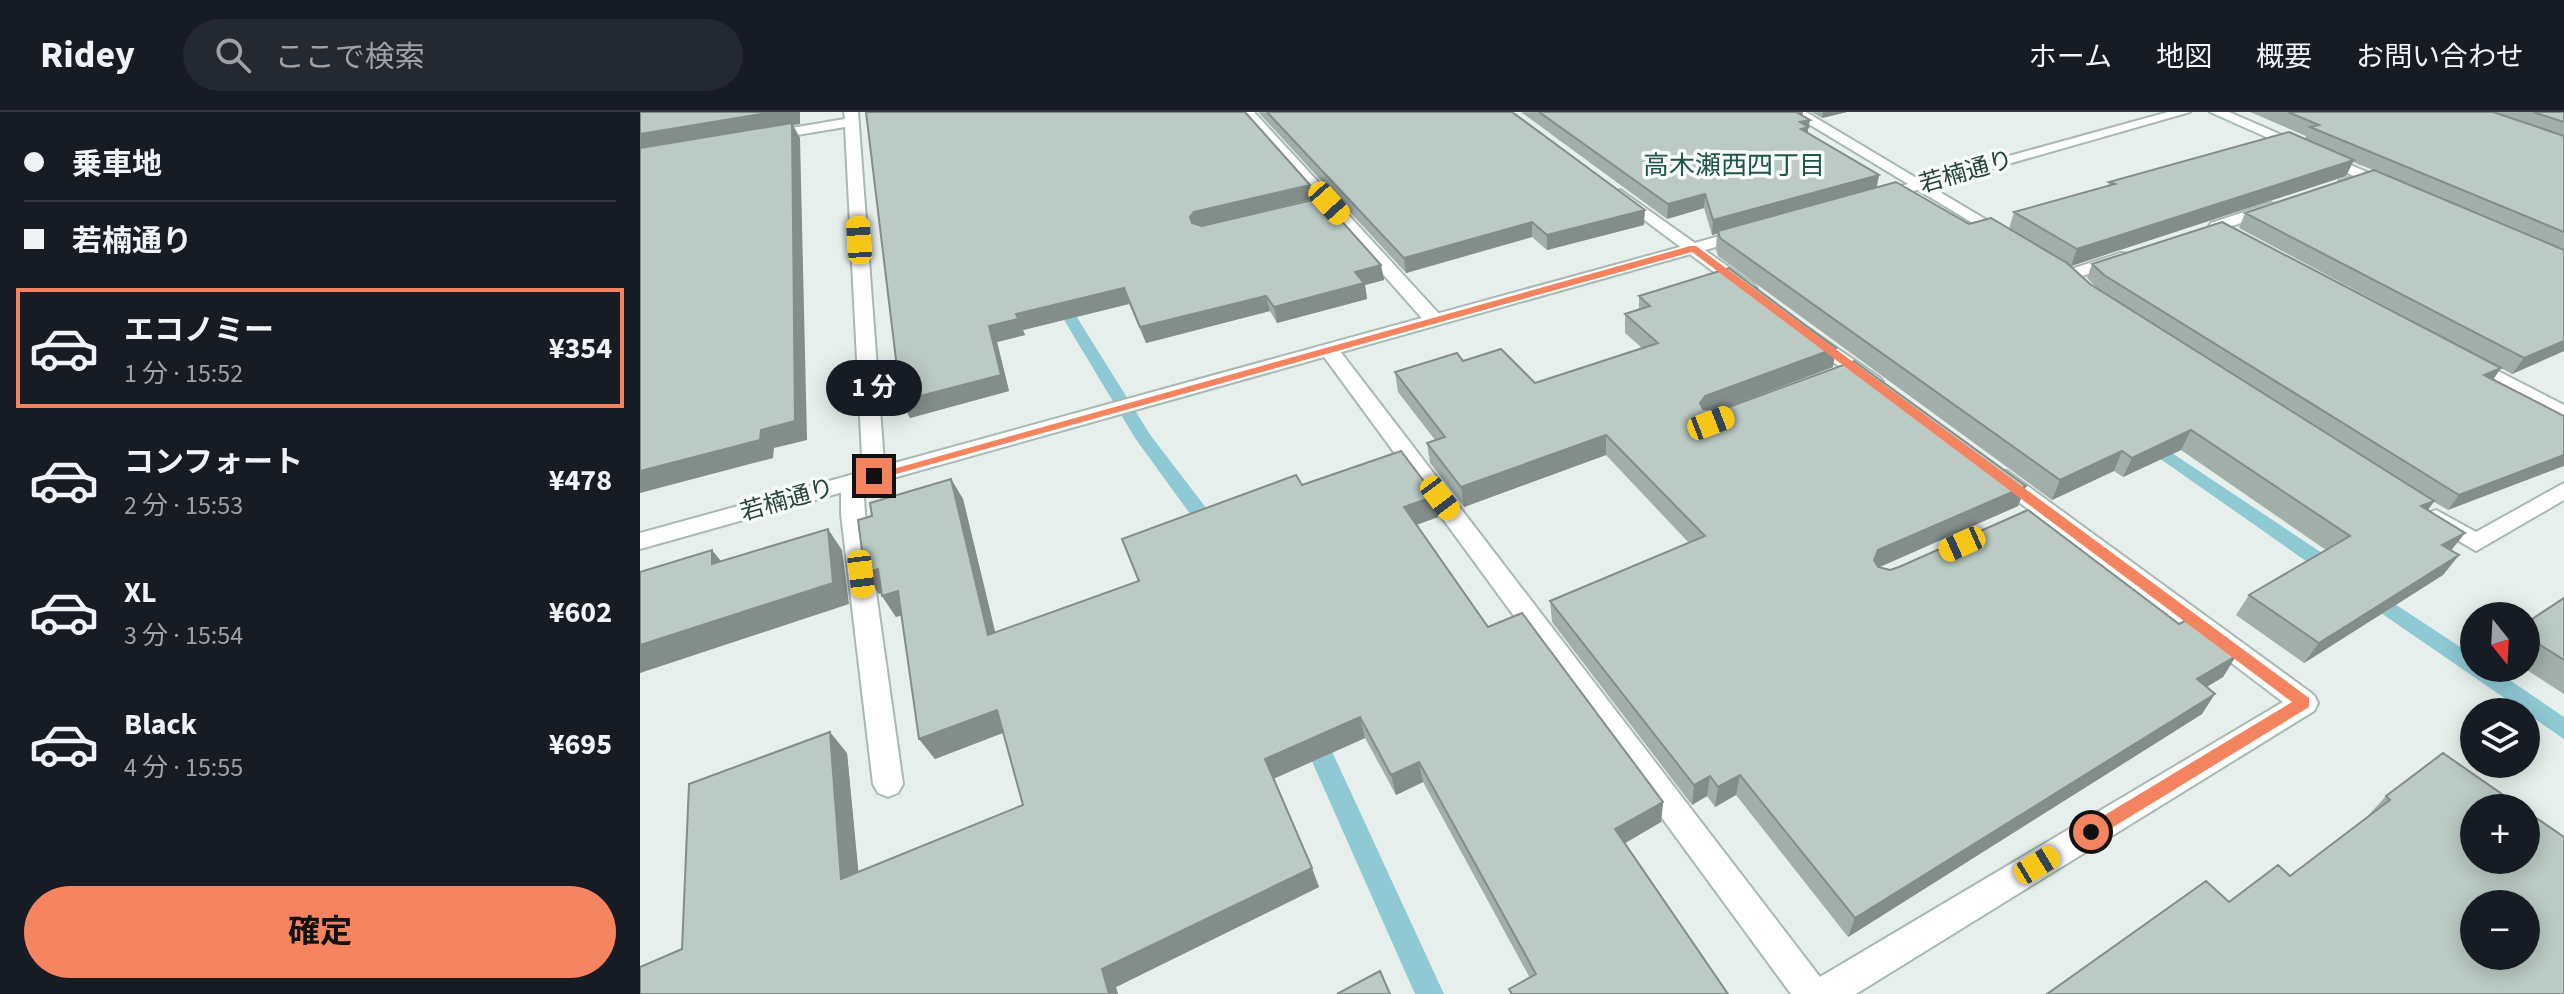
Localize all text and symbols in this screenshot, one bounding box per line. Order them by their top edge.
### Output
search box [183,19,743,91]
text: Ridey [40,28,135,82]
icon: search [211,33,255,77]
text: ここで検索 [275,36,425,79]
text: ホーム [2029,37,2112,77]
text: 地図 [2156,37,2212,77]
text: 概要 [2256,37,2312,77]
text: お問い合わせ [2356,37,2524,77]
street label: 若楠通り [1915,142,2017,202]
text: 乗車地 [72,143,162,186]
district label: 高木瀬西四丁目 [1643,147,1825,184]
car [1304,177,1354,229]
car [845,215,873,265]
text: 若楠通り [72,220,192,263]
text: エコノミー [124,309,274,352]
icon: car [28,312,100,384]
text: ¥354 [549,327,612,370]
text: 1 分 · 15:52 [124,355,243,392]
callout: 1 分 [826,360,922,416]
text: 1 分 [852,369,896,406]
car [1684,403,1738,443]
text: コンフォート [124,441,303,484]
icon: car [28,444,100,516]
route end [856,458,892,494]
text: ¥478 [549,459,612,502]
street label: 若楠通り [736,470,838,530]
car [1416,472,1464,524]
text: 2 分 · 15:53 [124,487,243,524]
car [1935,523,1989,565]
car [846,549,876,599]
text: XL [124,571,157,614]
icon: car [28,576,100,648]
text: ¥602 [549,591,612,634]
north arrow [2460,602,2540,682]
map controls [2460,602,2540,970]
text: 3 分 · 15:54 [124,617,243,654]
button: layers [2460,698,2540,778]
text: Black [124,703,197,746]
icon: car [28,708,100,780]
text: ¥695 [549,723,612,766]
text: 4 分 · 15:55 [124,749,243,786]
button: + [2460,794,2540,874]
route start [2073,814,2109,850]
car [2010,842,2064,888]
button: 確定 [24,886,616,978]
button: − [2460,890,2540,970]

